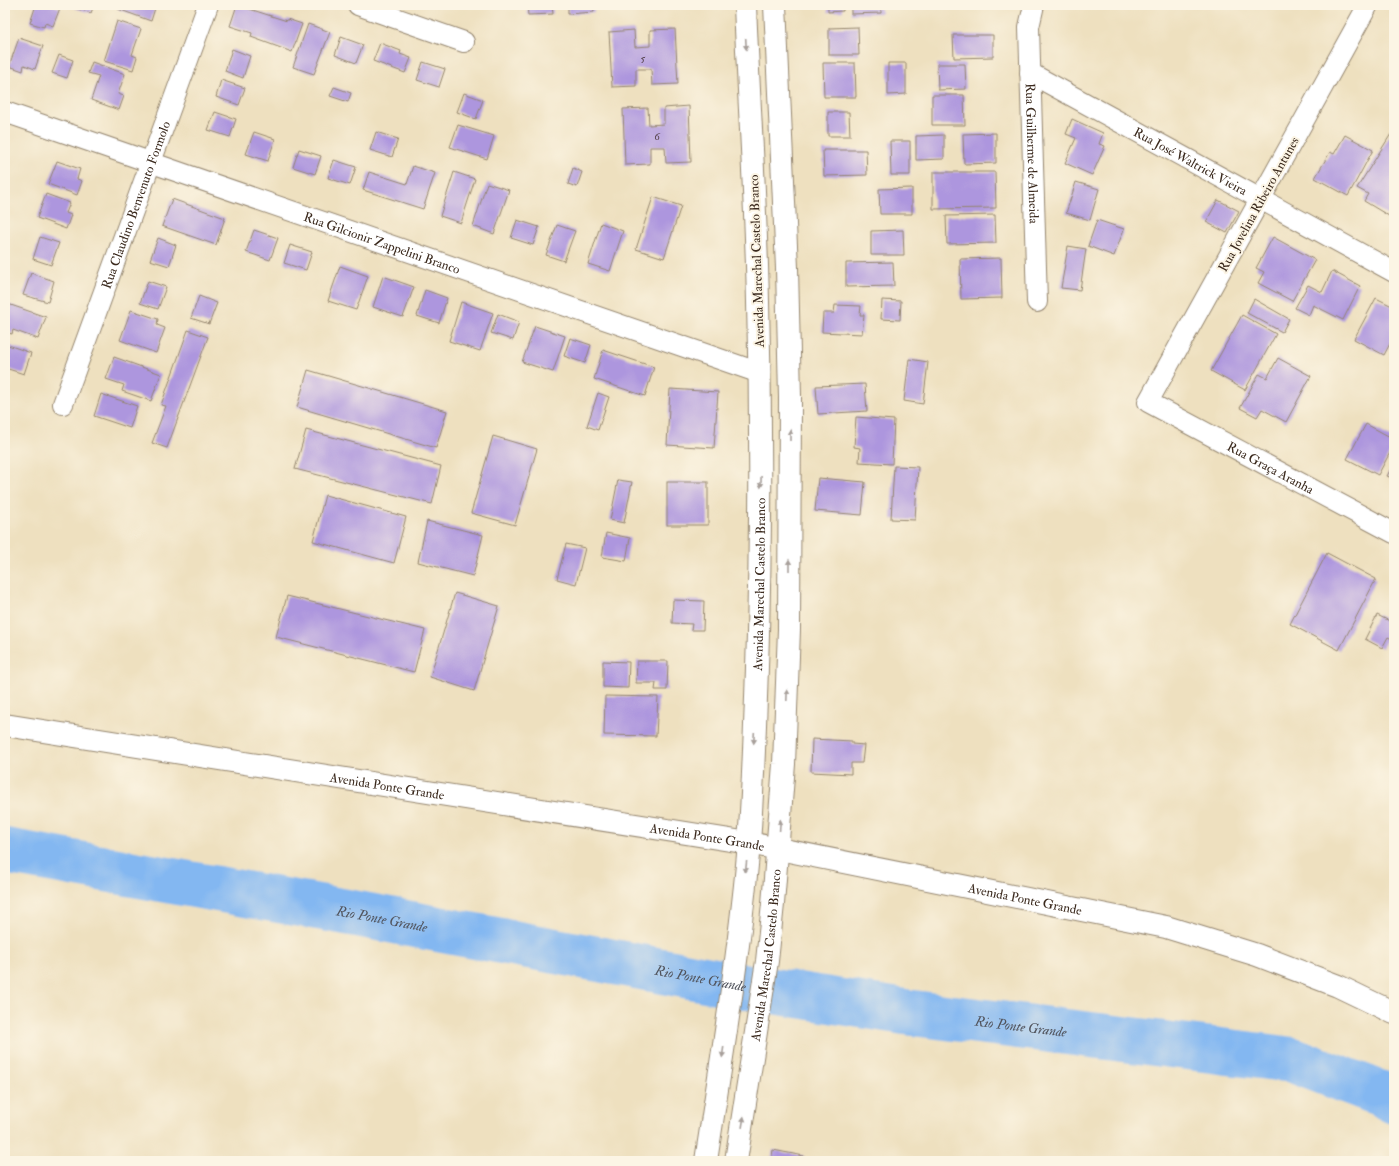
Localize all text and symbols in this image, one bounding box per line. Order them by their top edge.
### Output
one-way arrow [743,38,750,50]
house number: 5 [641,52,646,65]
street label: Rua Guilherme de Almeida [1022,83,1042,225]
street label: Rua Claudino Benvenuto Formolo [99,119,174,291]
street label: Rua José Waltrick Vieira [1131,124,1250,199]
house number: 6 [654,130,661,143]
street label: Rua Jovelina Ribeiro Antunes [1215,134,1303,275]
street label: Avenida Marechal Castelo Branco [746,174,768,349]
street label: Rua Gilcionir Zappelini Branco [301,209,462,278]
one-way arrow [787,428,793,441]
street label: Rua Graça Aranha [1224,439,1317,498]
one-way arrow [758,476,764,489]
street label: Avenida Marechal Castelo Branco [750,498,769,672]
one-way arrow [786,558,792,571]
one-way arrow [783,689,790,701]
one-way arrow [751,732,758,744]
street label: Avenida Ponte Grande [328,769,446,804]
one-way arrow [777,819,784,831]
street label: Avenida Ponte Grande [648,820,766,855]
one-way arrow [743,861,749,873]
street label: Avenida Marechal Castelo Branco [748,869,785,1043]
street label: Avenida Ponte Grande [966,880,1084,919]
water label: Rio Ponte Grande [334,902,429,936]
water label: Rio Ponte Grande [653,962,748,995]
water label: Rio Ponte Grande [973,1013,1068,1041]
one-way arrow [719,1046,726,1058]
one-way arrow [740,1116,746,1129]

